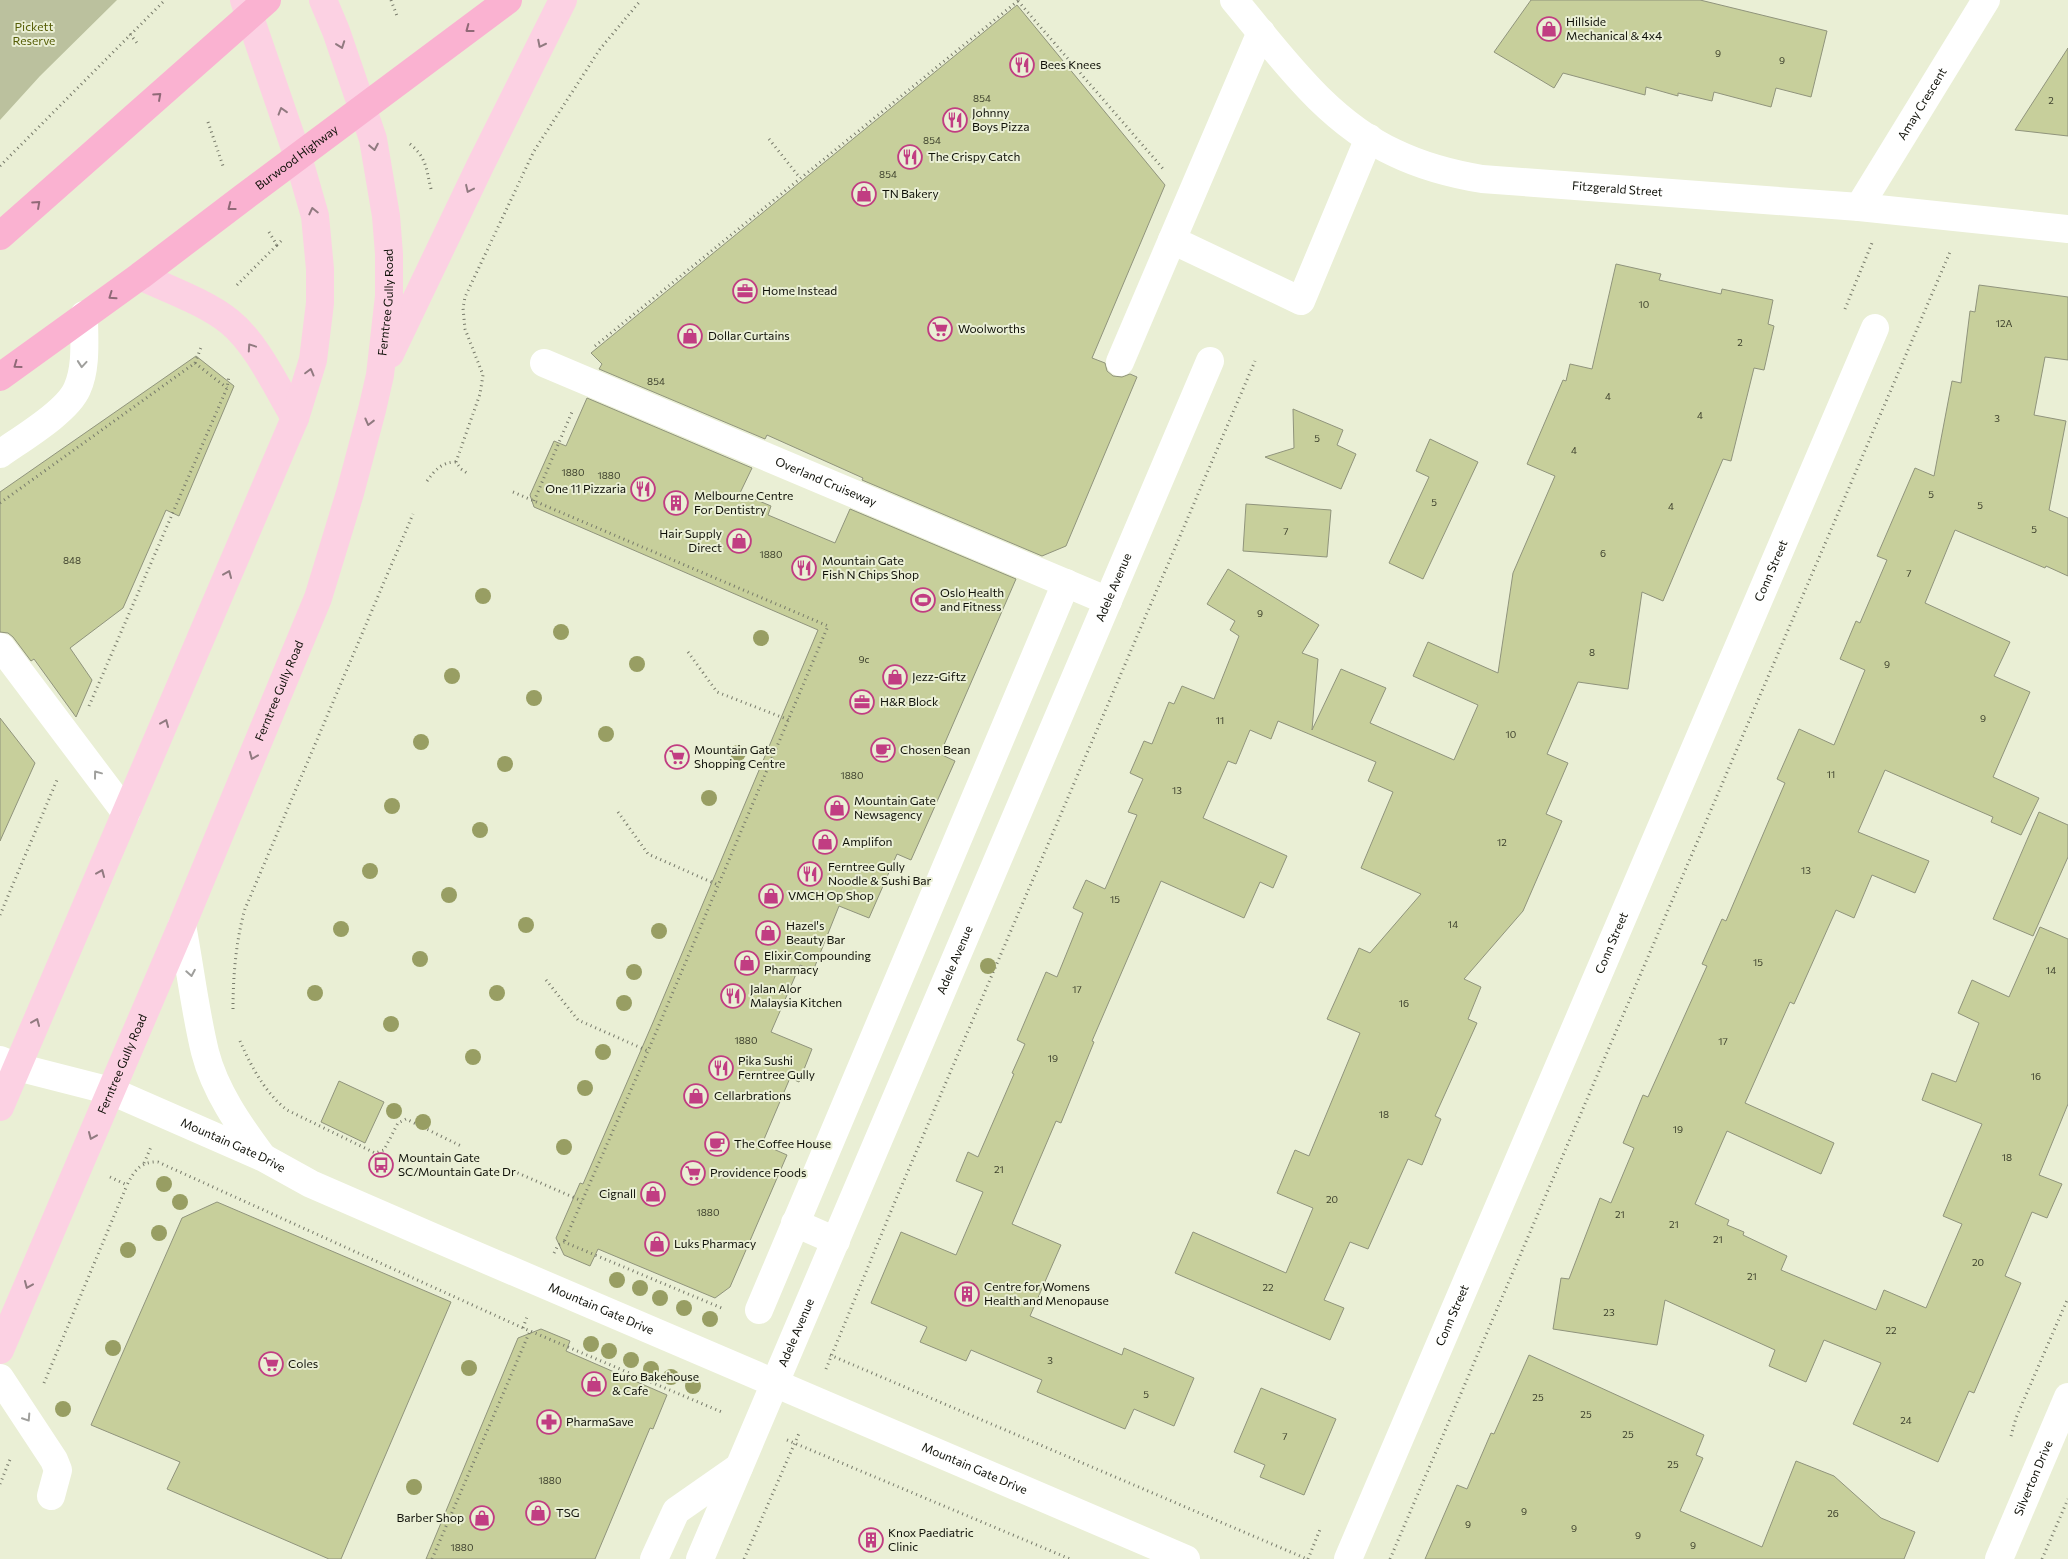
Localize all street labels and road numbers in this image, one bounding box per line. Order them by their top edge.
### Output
street label: Amay Crescent [1894,65,1949,142]
street label: Burwood Highway [252,122,340,192]
street label: Fitzgerald Street [1572,178,1663,198]
street label: Ferntree Gully Road [374,248,395,357]
street label: Overland Cruiseway [774,453,879,509]
street label: Conn Street [1751,537,1790,603]
street label: Adele Avenue [1092,551,1133,623]
street label: Ferntree Gully Road [251,638,306,743]
street label: Conn Street [1591,910,1630,976]
street label: Adele Avenue [933,923,975,996]
street label: Ferntree Gully Road [94,1012,149,1116]
street label: Mountain Gate Drive [179,1115,288,1175]
street label: Mountain Gate Drive [547,1279,656,1337]
street label: Conn Street [1432,1282,1471,1348]
street label: Adele Avenue [775,1296,816,1369]
street label: Silverton Drive [2010,1438,2055,1517]
street label: Mountain Gate Drive [920,1439,1030,1496]

